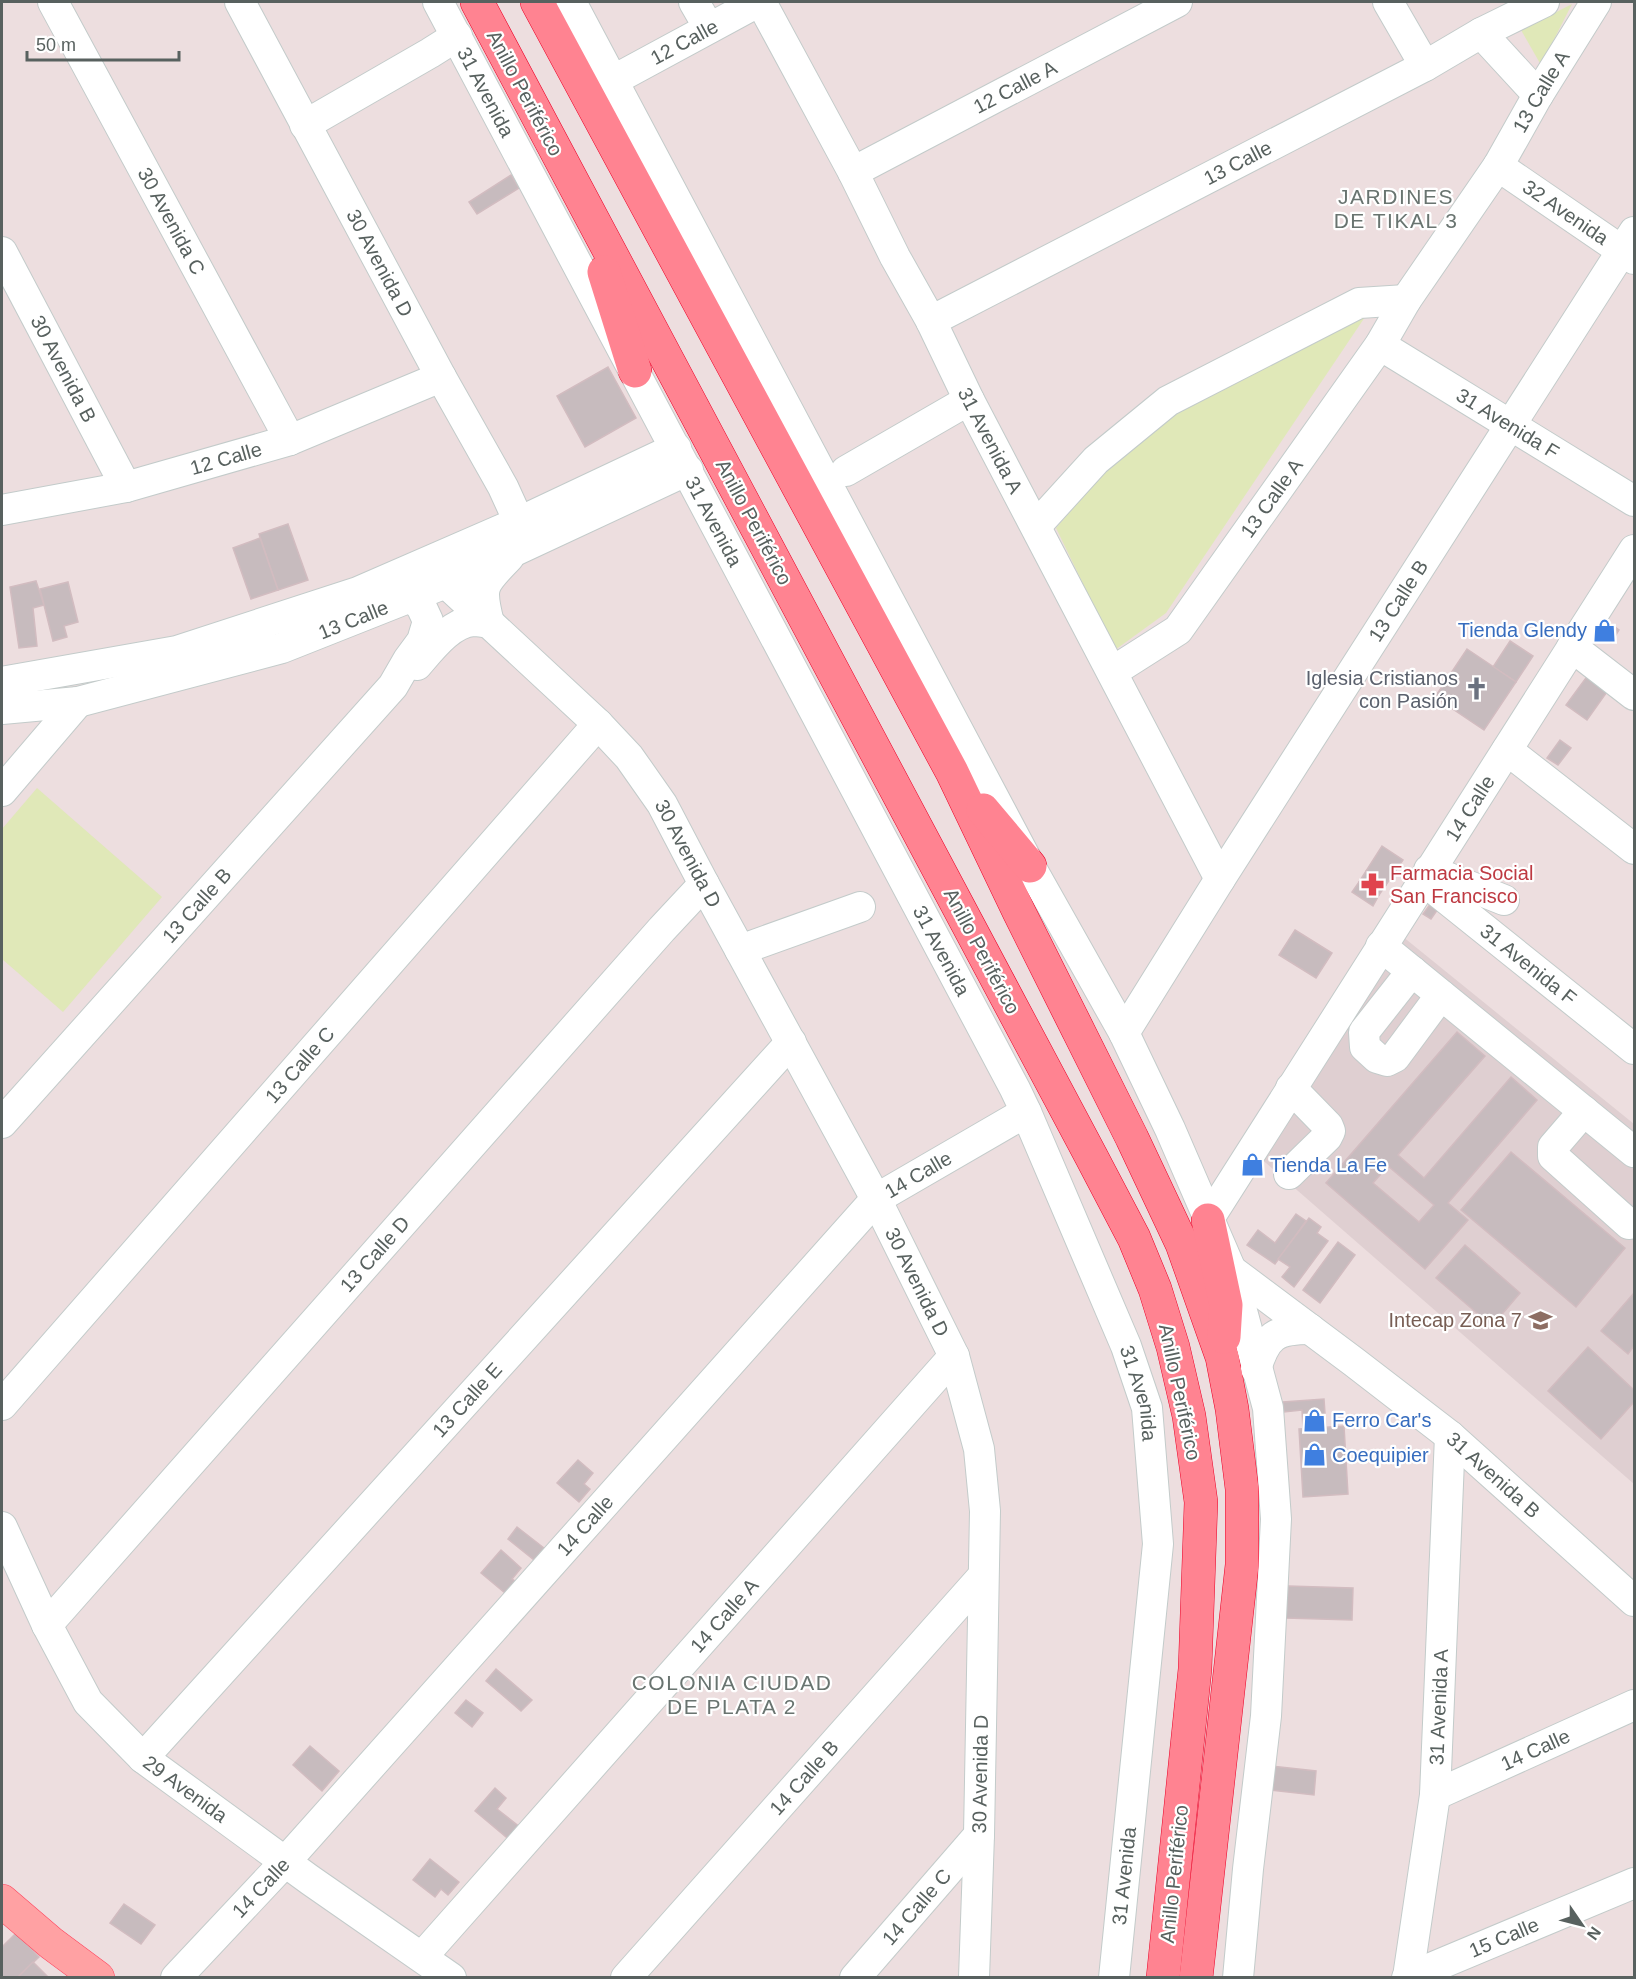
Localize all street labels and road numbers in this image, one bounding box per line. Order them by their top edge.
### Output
street label: 12 Calle [647,15,722,69]
street label: Anillo Periférico [483,26,567,160]
street label: 31 Avenida [453,43,519,142]
street label: 13 Calle A [1508,46,1574,136]
street label: 12 Calle A [970,56,1061,118]
street label: 13 Calle [1200,136,1275,189]
street label: 30 Avenida C [134,164,209,278]
street label: 32 Avenida [1519,175,1613,250]
street label: 30 Avenida D [342,205,418,320]
street label: 30 Avenida B [26,312,101,426]
street label: 31 Avenida A [954,384,1027,498]
street label: 31 Avenida F [1452,384,1563,463]
street label: 12 Calle [188,438,264,479]
street label: 13 Calle A [1236,454,1307,542]
street label: Anillo Periférico [712,455,796,589]
street label: 31 Avenida [681,473,747,571]
street label: 13 Calle B [1364,556,1432,645]
street label: 13 Calle [315,596,391,644]
street label: 14 Calle [1441,771,1499,845]
street label: 30 Avenida D [651,796,726,911]
street label: 13 Calle B [158,864,236,947]
street label: Anillo Periférico [940,884,1024,1018]
street label: 31 Avenida [909,902,975,1000]
street label: 31 Avenida F [1476,919,1581,1009]
street label: 13 Calle C [261,1022,339,1107]
street label: 14 Calle [881,1147,955,1203]
street label: 13 Calle D [336,1212,414,1296]
street label: 30 Avenida D [881,1224,953,1340]
street label: Anillo Periférico [1155,1322,1205,1462]
street label: 31 Avenida [1116,1343,1161,1443]
street label: 13 Calle E [428,1358,506,1441]
street label: 31 Avenida B [1442,1427,1544,1522]
street label: 14 Calle [552,1491,618,1560]
street label: 14 Calle A [686,1574,763,1657]
street label: 31 Avenida A [1425,1648,1452,1766]
street label: 30 Avenida D [968,1715,992,1833]
street label: 14 Calle [1497,1725,1573,1775]
street label: 14 Calle B [765,1736,843,1819]
street label: 29 Avenida [139,1751,232,1827]
street label: Anillo Periférico [1156,1804,1192,1944]
street label: 31 Avenida [1108,1825,1140,1926]
street label: 14 Calle [228,1853,294,1922]
street label: 14 Calle C [878,1864,955,1949]
street label: 15 Calle [1466,1913,1542,1962]

